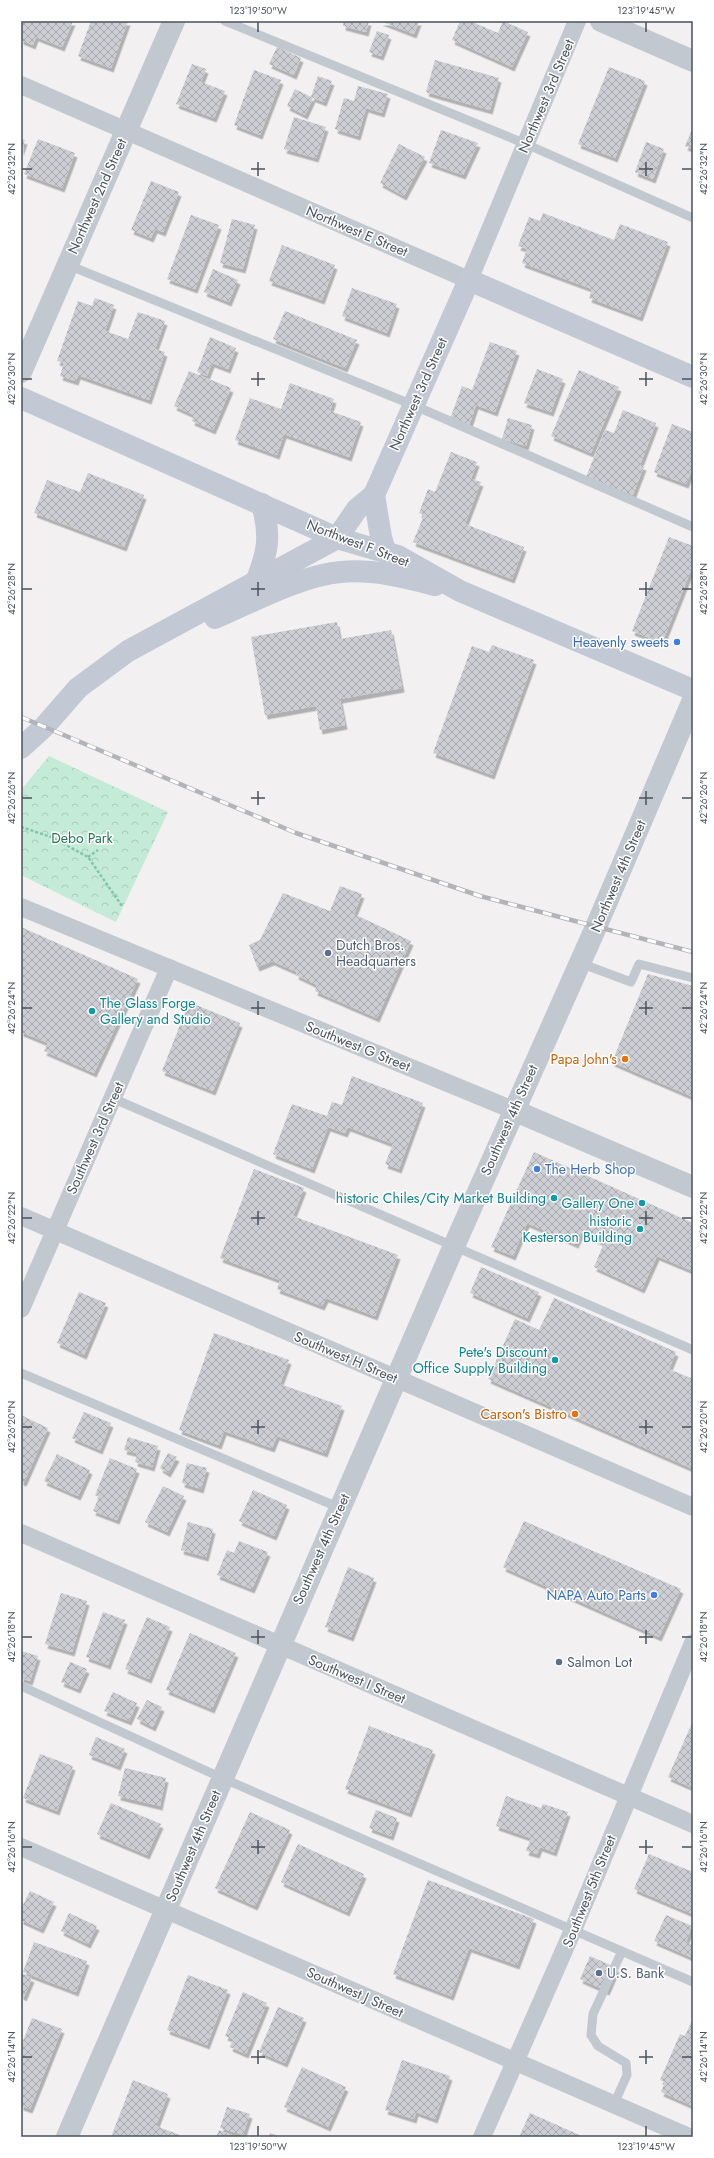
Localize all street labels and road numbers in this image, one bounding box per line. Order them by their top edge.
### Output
street label: Northwest 3rd Street [513,36,579,156]
street label: Northwest 2nd Street [63,134,132,257]
street label: Northwest E Street [303,201,412,262]
street label: Northwest 3rd Street [384,334,452,454]
street label: Northwest F Street [304,514,413,572]
street label: Northwest 4th Street [585,816,651,935]
street label: Southwest G Street [303,1016,414,1076]
street label: Southwest 4th Street [476,1061,543,1179]
street label: Southwest 3rd Street [61,1078,129,1197]
street label: Southwest H Street [291,1326,401,1388]
street label: Southwest 4th Street [288,1490,355,1608]
street label: Southwest I Street [305,1649,409,1709]
street label: Southwest 4th Street [160,1787,226,1905]
street label: Southwest 5th Street [557,1831,621,1950]
street label: Southwest J Street [303,1962,407,2023]

